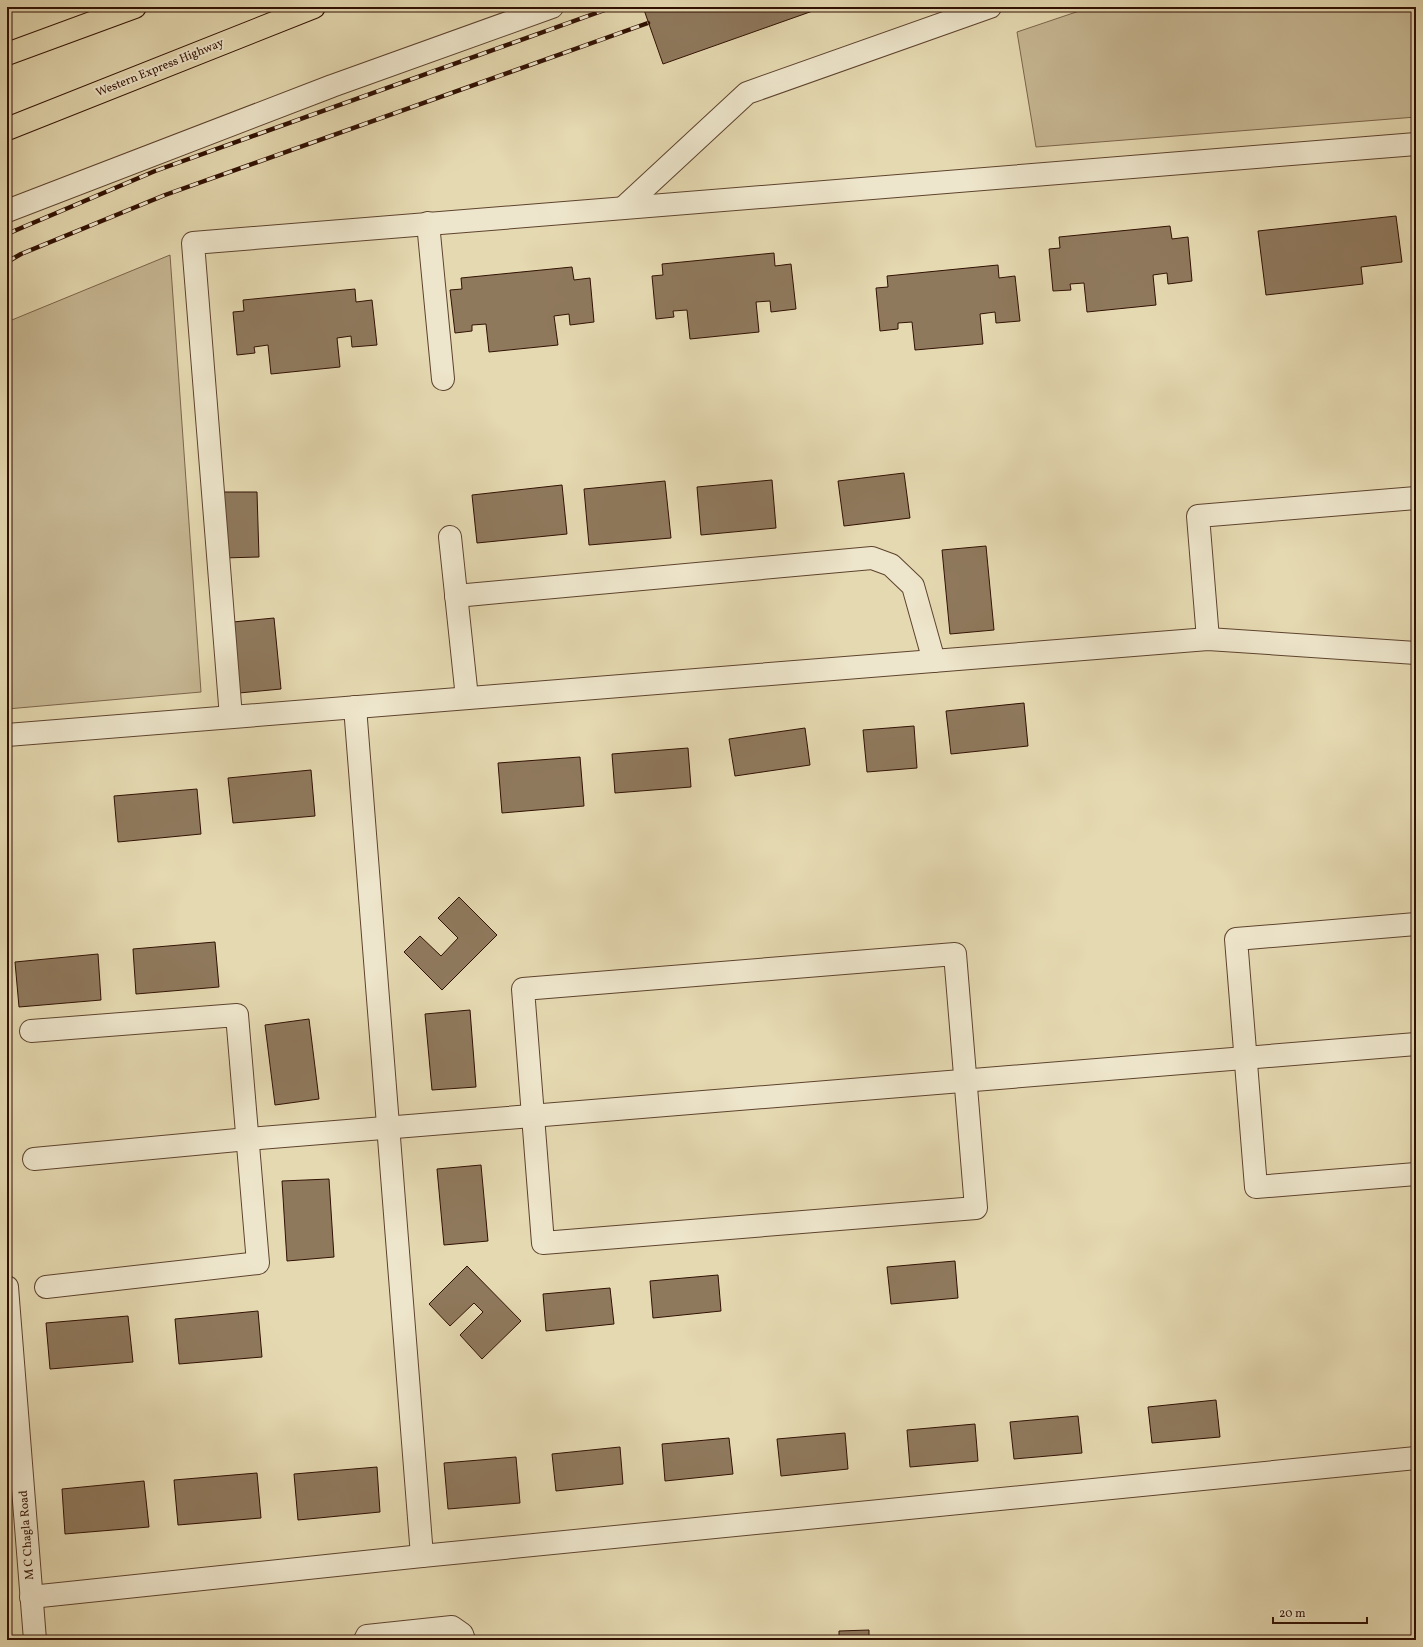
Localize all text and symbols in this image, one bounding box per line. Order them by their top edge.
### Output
street label: Western Express Highway [94,35,227,101]
street label: M C Chagla Road [16,1489,38,1580]
scale bar [1273,1599,1367,1625]
text: 20 m [1279,1606,1306,1622]

